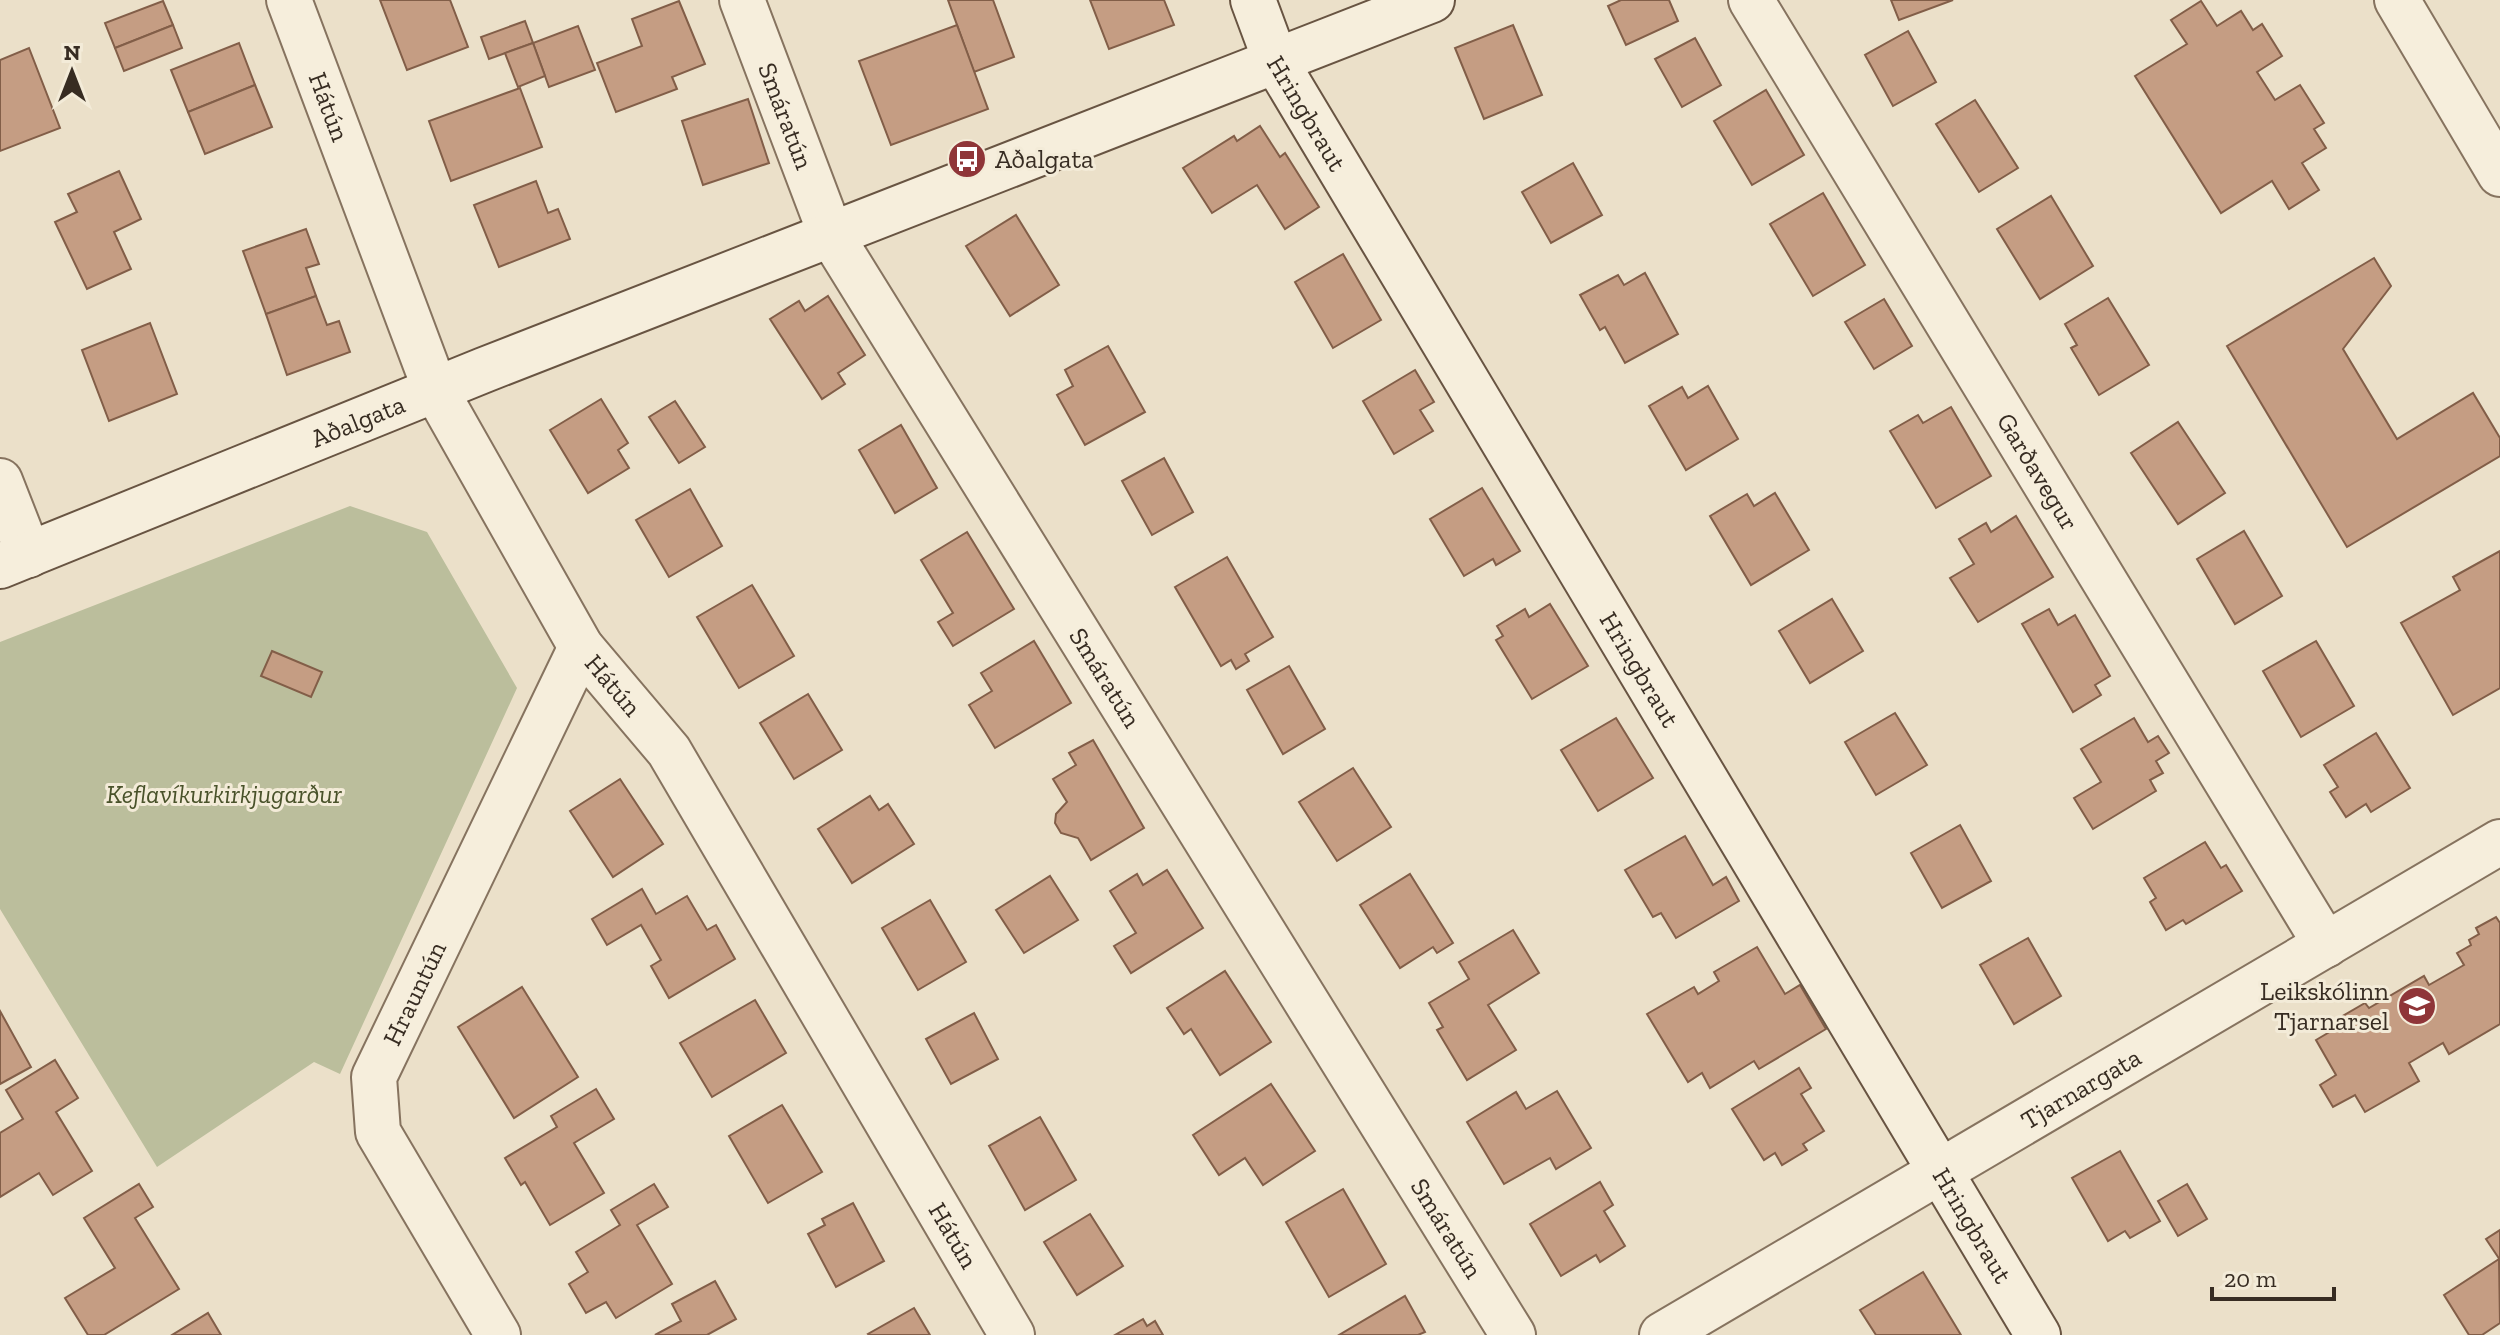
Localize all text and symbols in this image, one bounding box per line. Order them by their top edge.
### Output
north arrow [32,32,112,112]
text: N [64,39,81,66]
street label: Hringbraut [1260,50,1354,177]
street label: Smáratún [751,58,821,174]
street label: Hátún [302,68,357,146]
bus stop icon: Aðalgata [946,138,988,180]
place label: Aðalgata [995,143,1094,175]
street label: Aðalgata [306,388,410,454]
street label: Garðavegur [1990,407,2086,536]
street label: Hringbraut [1593,606,1687,733]
street label: Smáratún [1062,622,1148,733]
street label: Hátún [578,648,649,723]
park label: Keflavíkurkirkjugarður [106,778,342,810]
street label: Hrauntún [376,936,453,1050]
place label: Leikskólinn Tjarnarsel [2260,975,2389,1037]
school or university icon: Leikskólinn Tjarnarsel [2396,985,2438,1027]
street label: Tjarnargata [2015,1041,2147,1136]
street label: Hringbraut [1926,1162,2019,1289]
street label: Smáratún [1404,1172,1490,1284]
street label: Hátún [922,1197,985,1274]
scale bar [2212,1251,2334,1301]
text: 20 m [2224,1264,2277,1293]

